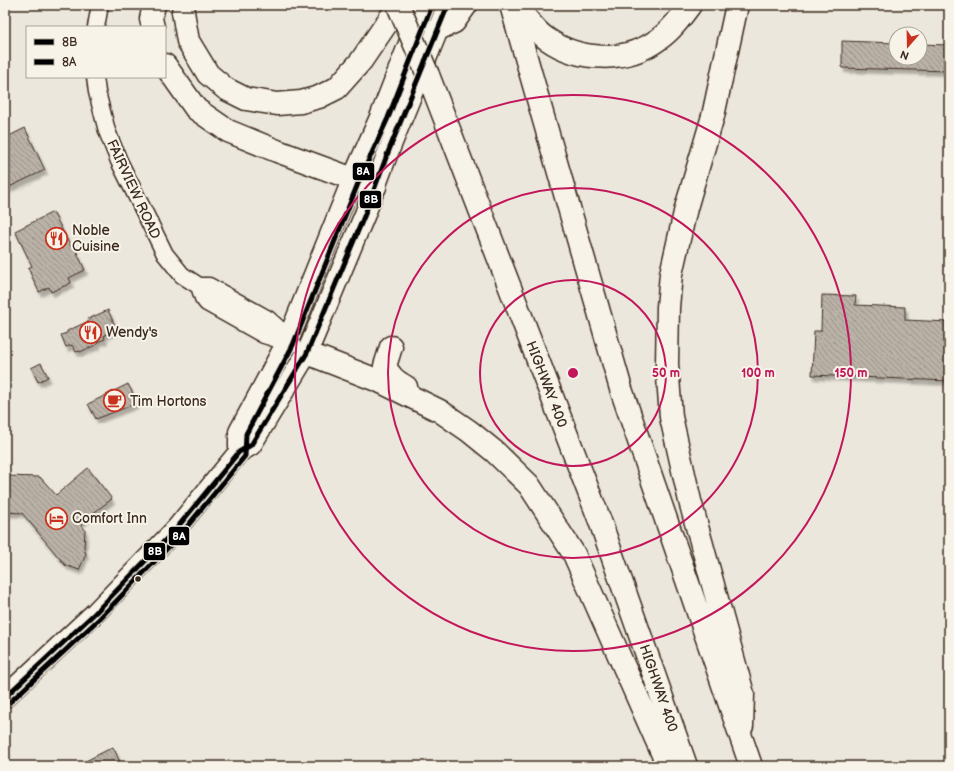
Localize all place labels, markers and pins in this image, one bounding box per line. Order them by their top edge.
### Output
place label: Noble Cuisine [72,222,119,255]
restaurant icon: Noble Cuisine [43,225,69,251]
restaurant icon: Wendy's [77,319,103,345]
place label: Wendy's [106,324,158,341]
centre of rings [566,366,580,380]
cafe icon: Tim Hortons [102,388,128,414]
place label: Tim Hortons [130,393,207,410]
hotel icon: Comfort Inn [44,505,70,531]
place label: Comfort Inn [72,510,147,527]
unlabelled marker [133,574,143,584]

